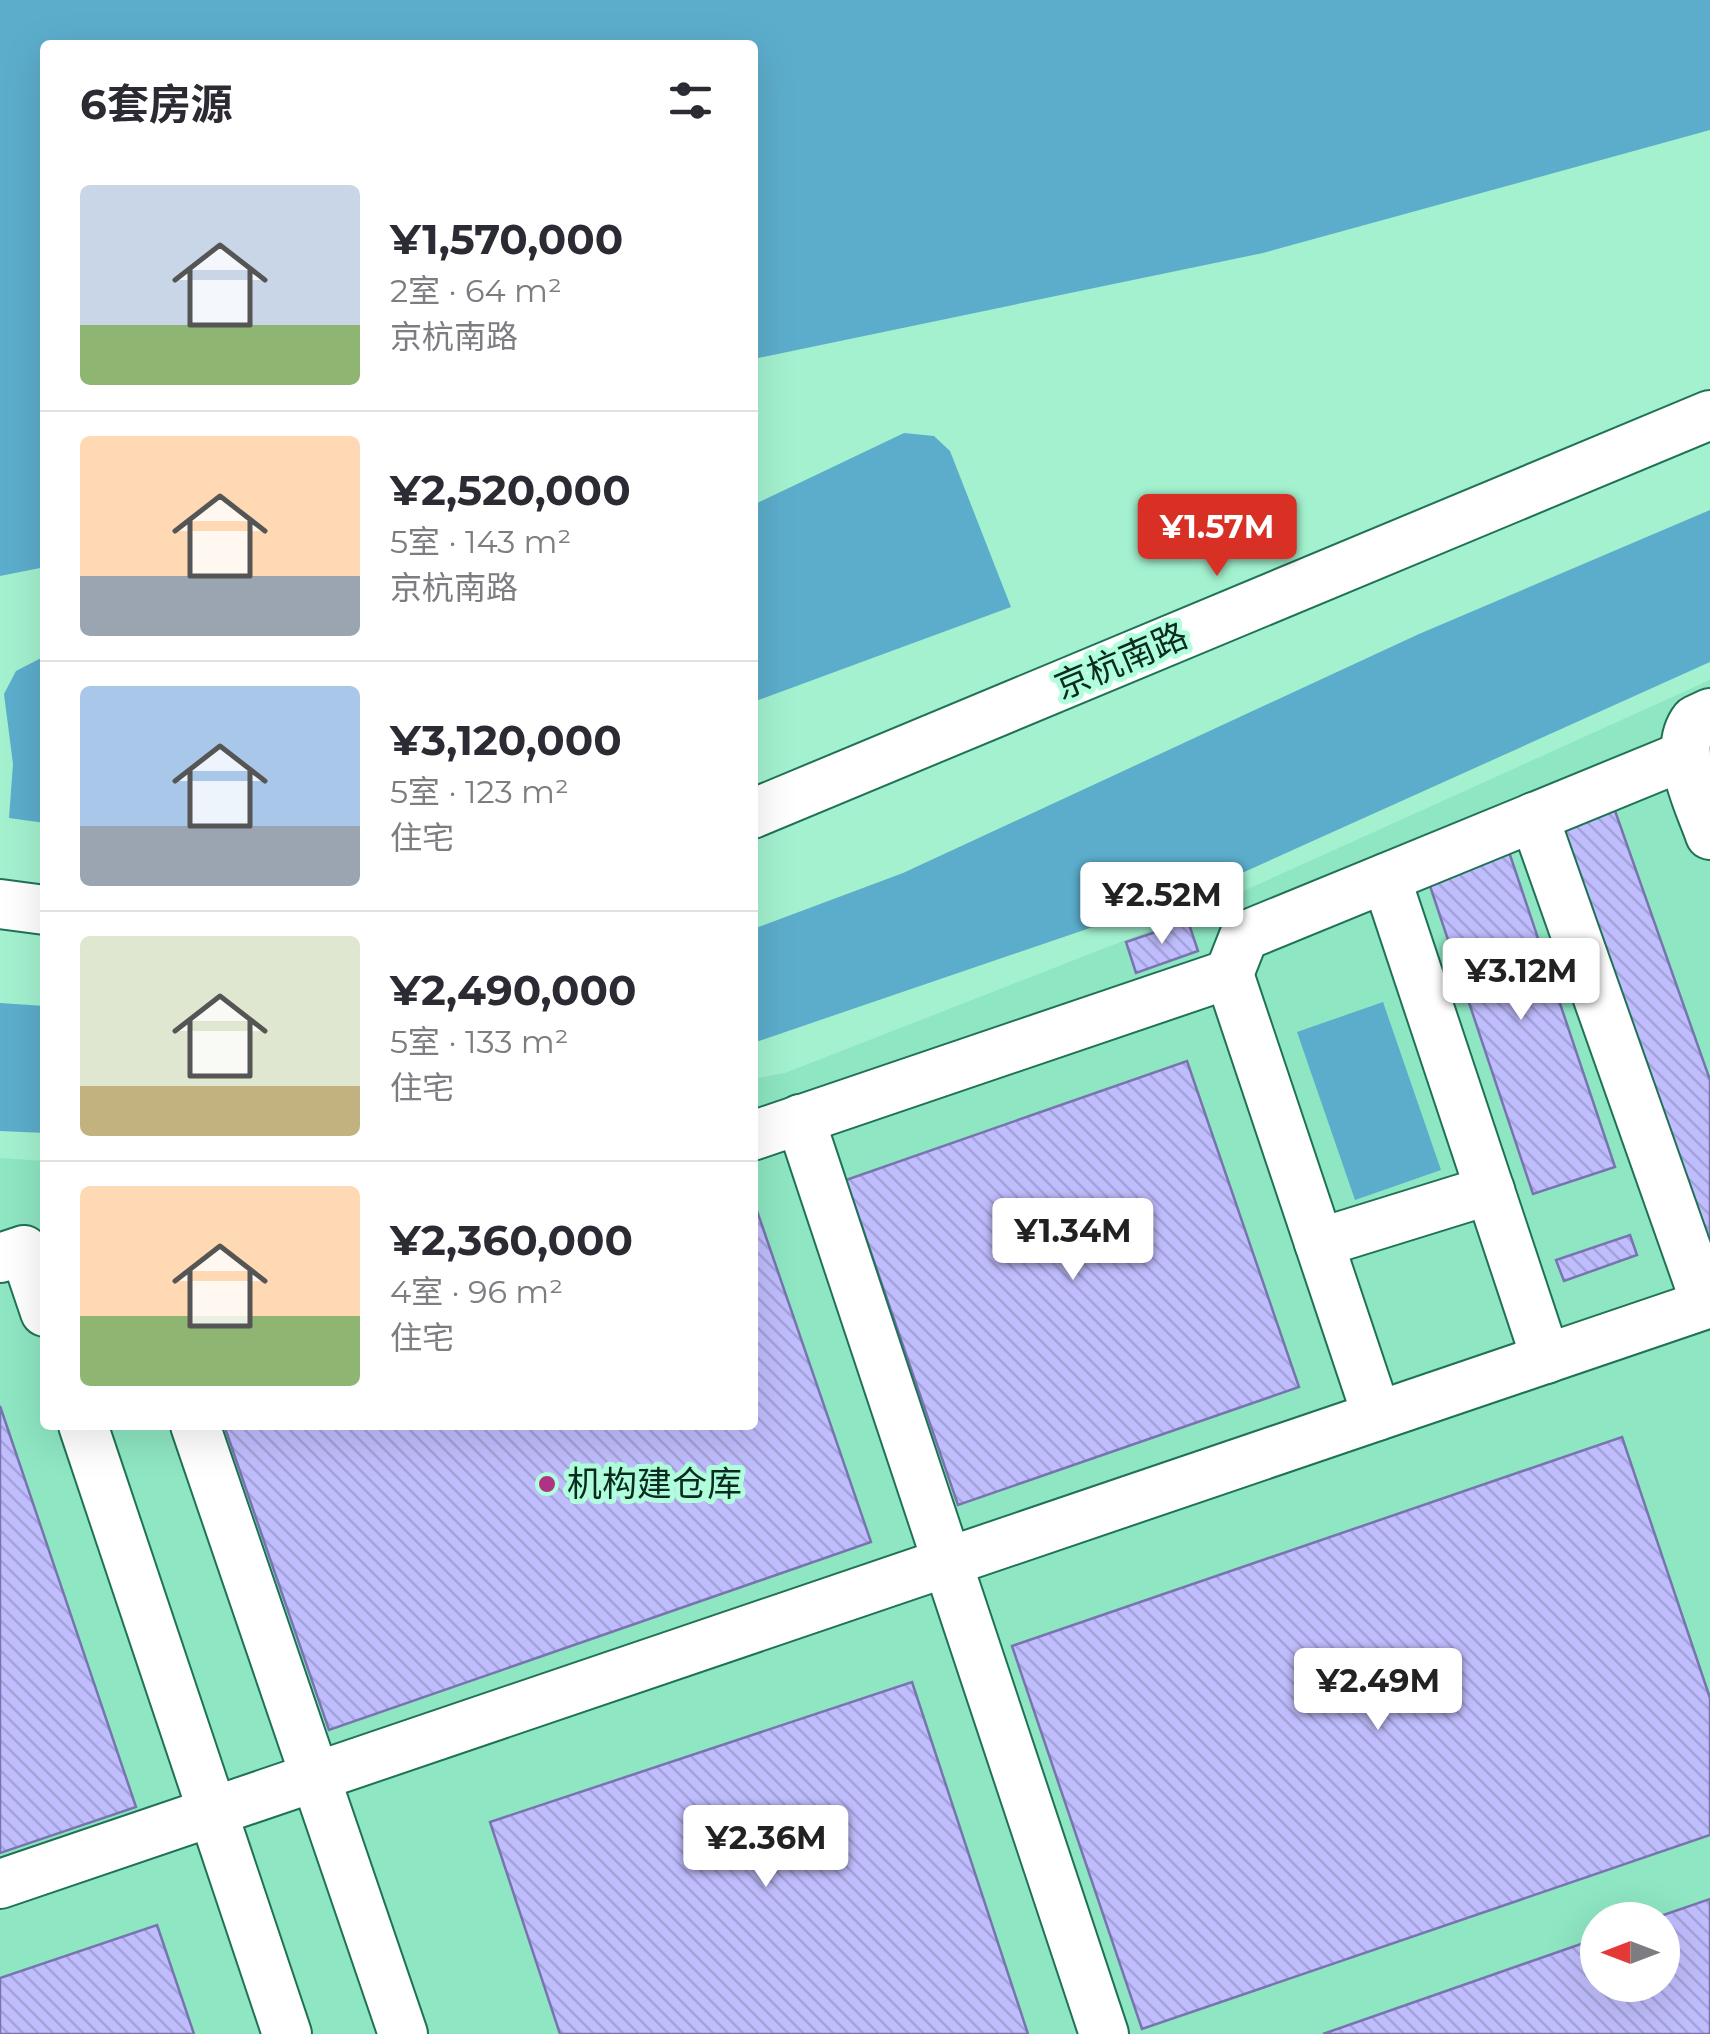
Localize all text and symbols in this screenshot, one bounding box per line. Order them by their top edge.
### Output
icon: filters [663,73,718,128]
text: 6套房源 [80,78,233,130]
text: ¥1,570,000 [390,213,623,265]
icon: home [160,225,280,345]
text: 2室 · 64 m² [390,271,562,310]
text: 京杭南路 [390,317,518,356]
text: ¥2,520,000 [390,464,631,516]
icon: home [160,476,280,596]
pin: ¥1.57M [1136,494,1298,579]
text: ¥1.57M [1160,507,1274,546]
text: 5室 · 143 m² [390,522,571,561]
text: 京杭南路 [390,568,518,607]
street label: 京杭南路 [1048,613,1194,708]
text: ¥3,120,000 [390,714,622,766]
icon: home [160,726,280,846]
text: 5室 · 123 m² [390,772,569,811]
text: 住宅 [390,818,454,857]
pin: ¥2.52M [1081,862,1243,947]
text: ¥2.52M [1102,875,1222,914]
pin: ¥3.12M [1440,938,1602,1023]
text: ¥3.12M [1465,951,1577,990]
text: ¥2,490,000 [390,964,637,1016]
icon: home [160,976,280,1096]
text: 5室 · 133 m² [390,1022,569,1061]
text: 住宅 [390,1068,454,1107]
pin: ¥1.34M [992,1198,1154,1283]
text: ¥1.34M [1014,1211,1132,1250]
text: ¥2,360,000 [390,1214,633,1266]
icon: home [160,1226,280,1346]
text: 4室 · 96 m² [390,1272,563,1311]
text: 住宅 [390,1318,454,1357]
place label: 机构建仓库 [567,1462,742,1505]
marker: 机构建仓库 [536,1473,558,1495]
pin: ¥2.49M [1297,1648,1459,1733]
text: ¥2.49M [1316,1661,1440,1700]
pin: ¥2.36M [685,1805,847,1890]
text: ¥2.36M [705,1818,827,1857]
north arrow [1580,1902,1680,2002]
map controls [1580,1902,1680,2002]

